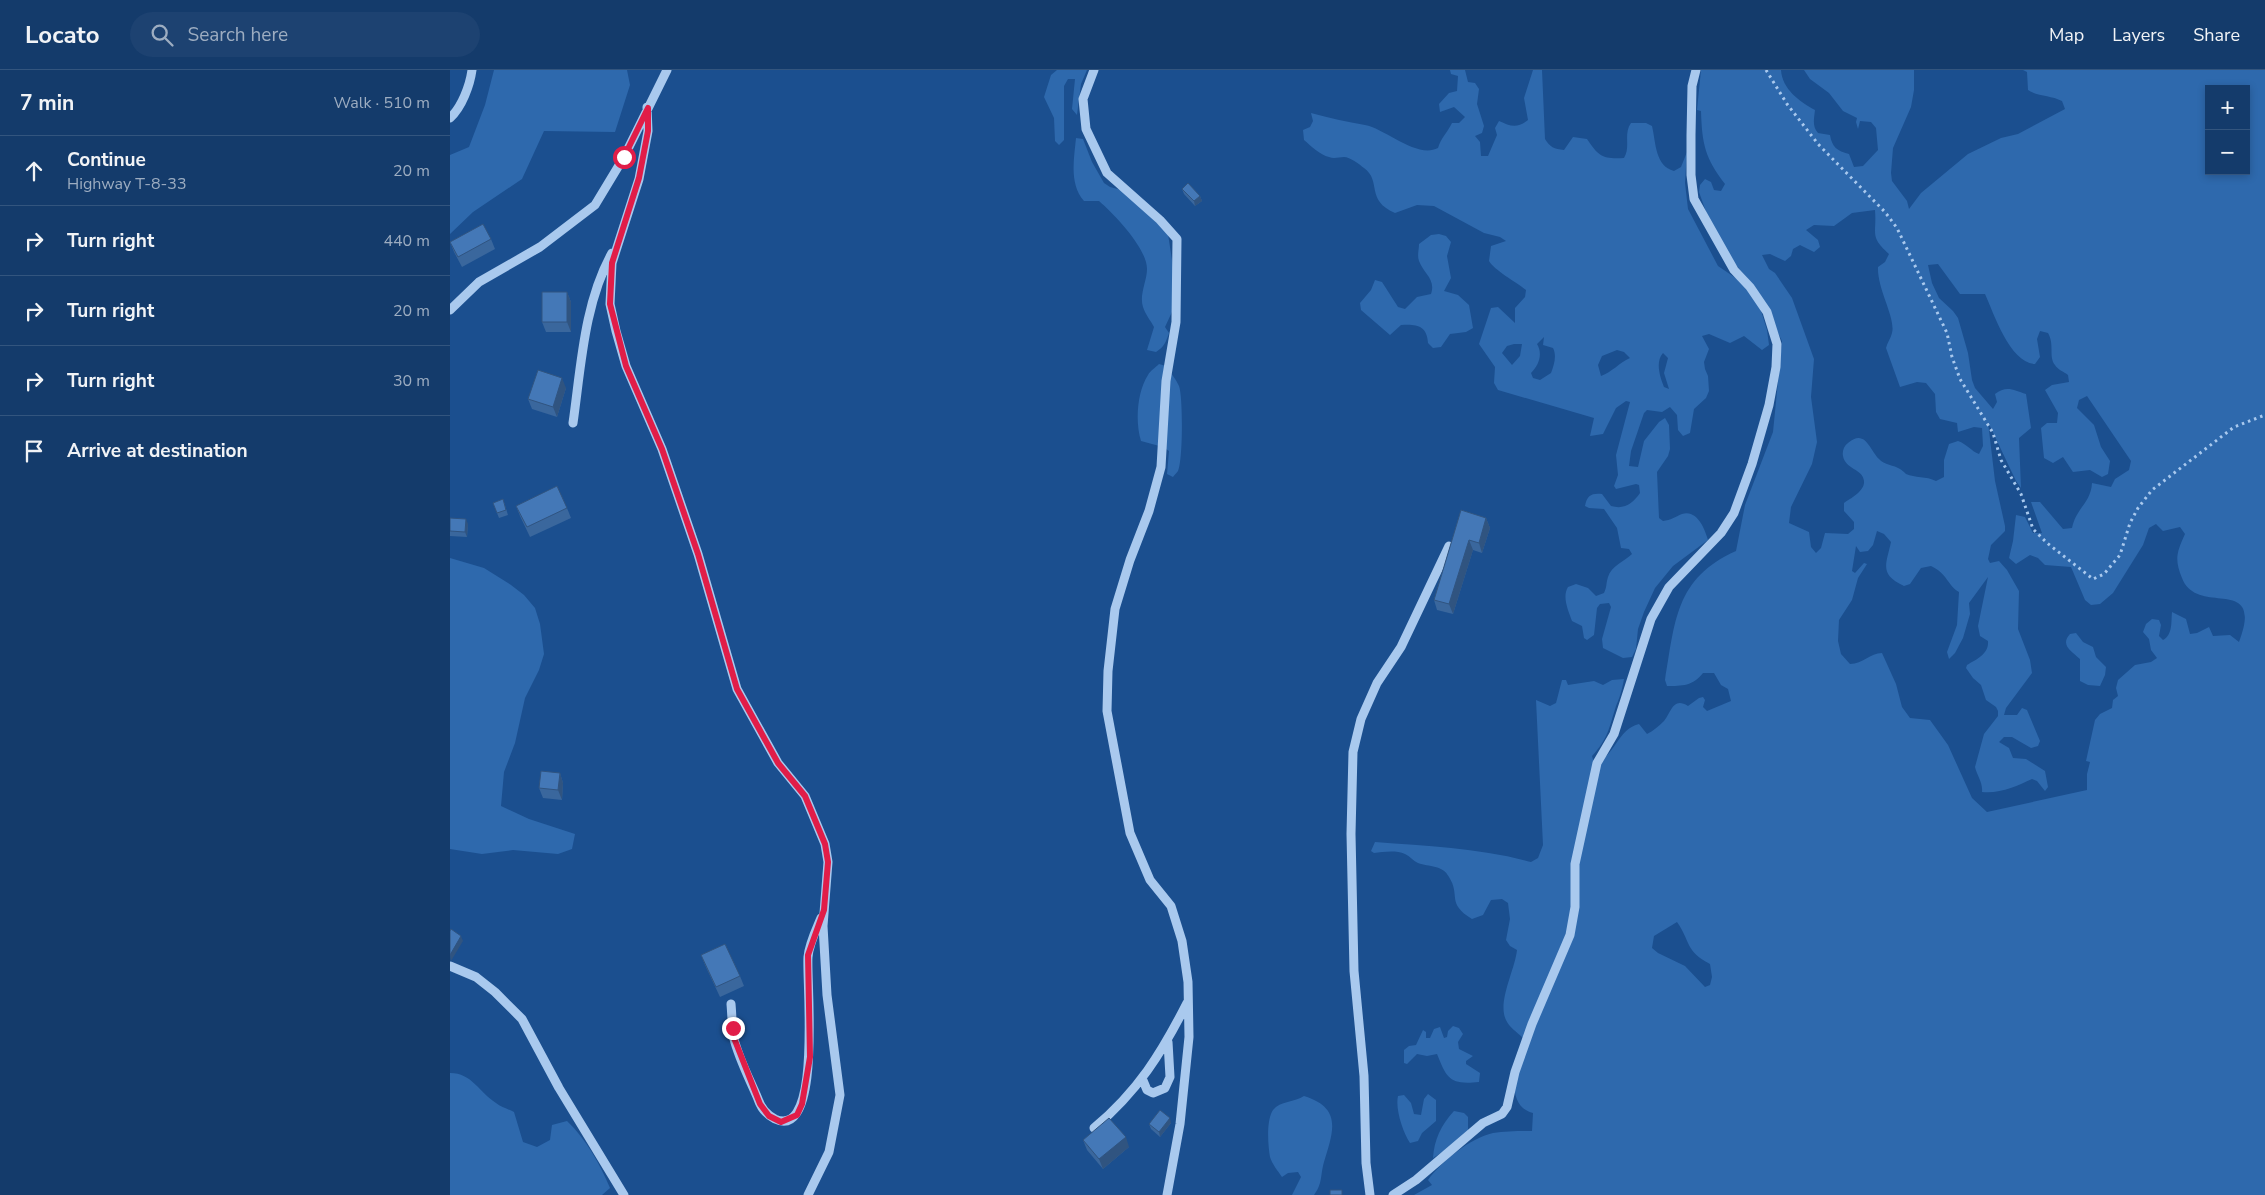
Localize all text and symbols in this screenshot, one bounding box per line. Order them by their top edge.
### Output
search box [130,12,480,57]
text: Locato [25,19,100,51]
icon: search [148,21,176,49]
text: Search here [188,22,288,48]
text: Map [2049,23,2084,47]
text: Layers [2112,23,2165,47]
text: Share [2193,23,2240,47]
map controls [2205,85,2250,175]
button: + [2205,85,2250,130]
text: 7 min [20,89,74,117]
text: Walk · 510 m [334,92,430,114]
button: − [2205,130,2250,175]
route start [613,146,636,169]
text: Continue [67,147,146,173]
icon: ahead [20,157,48,185]
text: 20 m [393,160,430,182]
text: Highway T-8-33 [67,173,187,195]
icon: right [20,227,48,255]
text: Turn right [67,228,154,254]
text: 440 m [383,230,430,252]
icon: right [20,297,48,325]
text: Turn right [67,298,154,324]
text: 20 m [393,300,430,322]
icon: right [20,367,48,395]
text: Turn right [67,368,154,394]
text: 30 m [393,370,430,392]
icon: arrive [20,437,48,465]
text: Arrive at destination [67,438,248,464]
route end [722,1017,745,1040]

